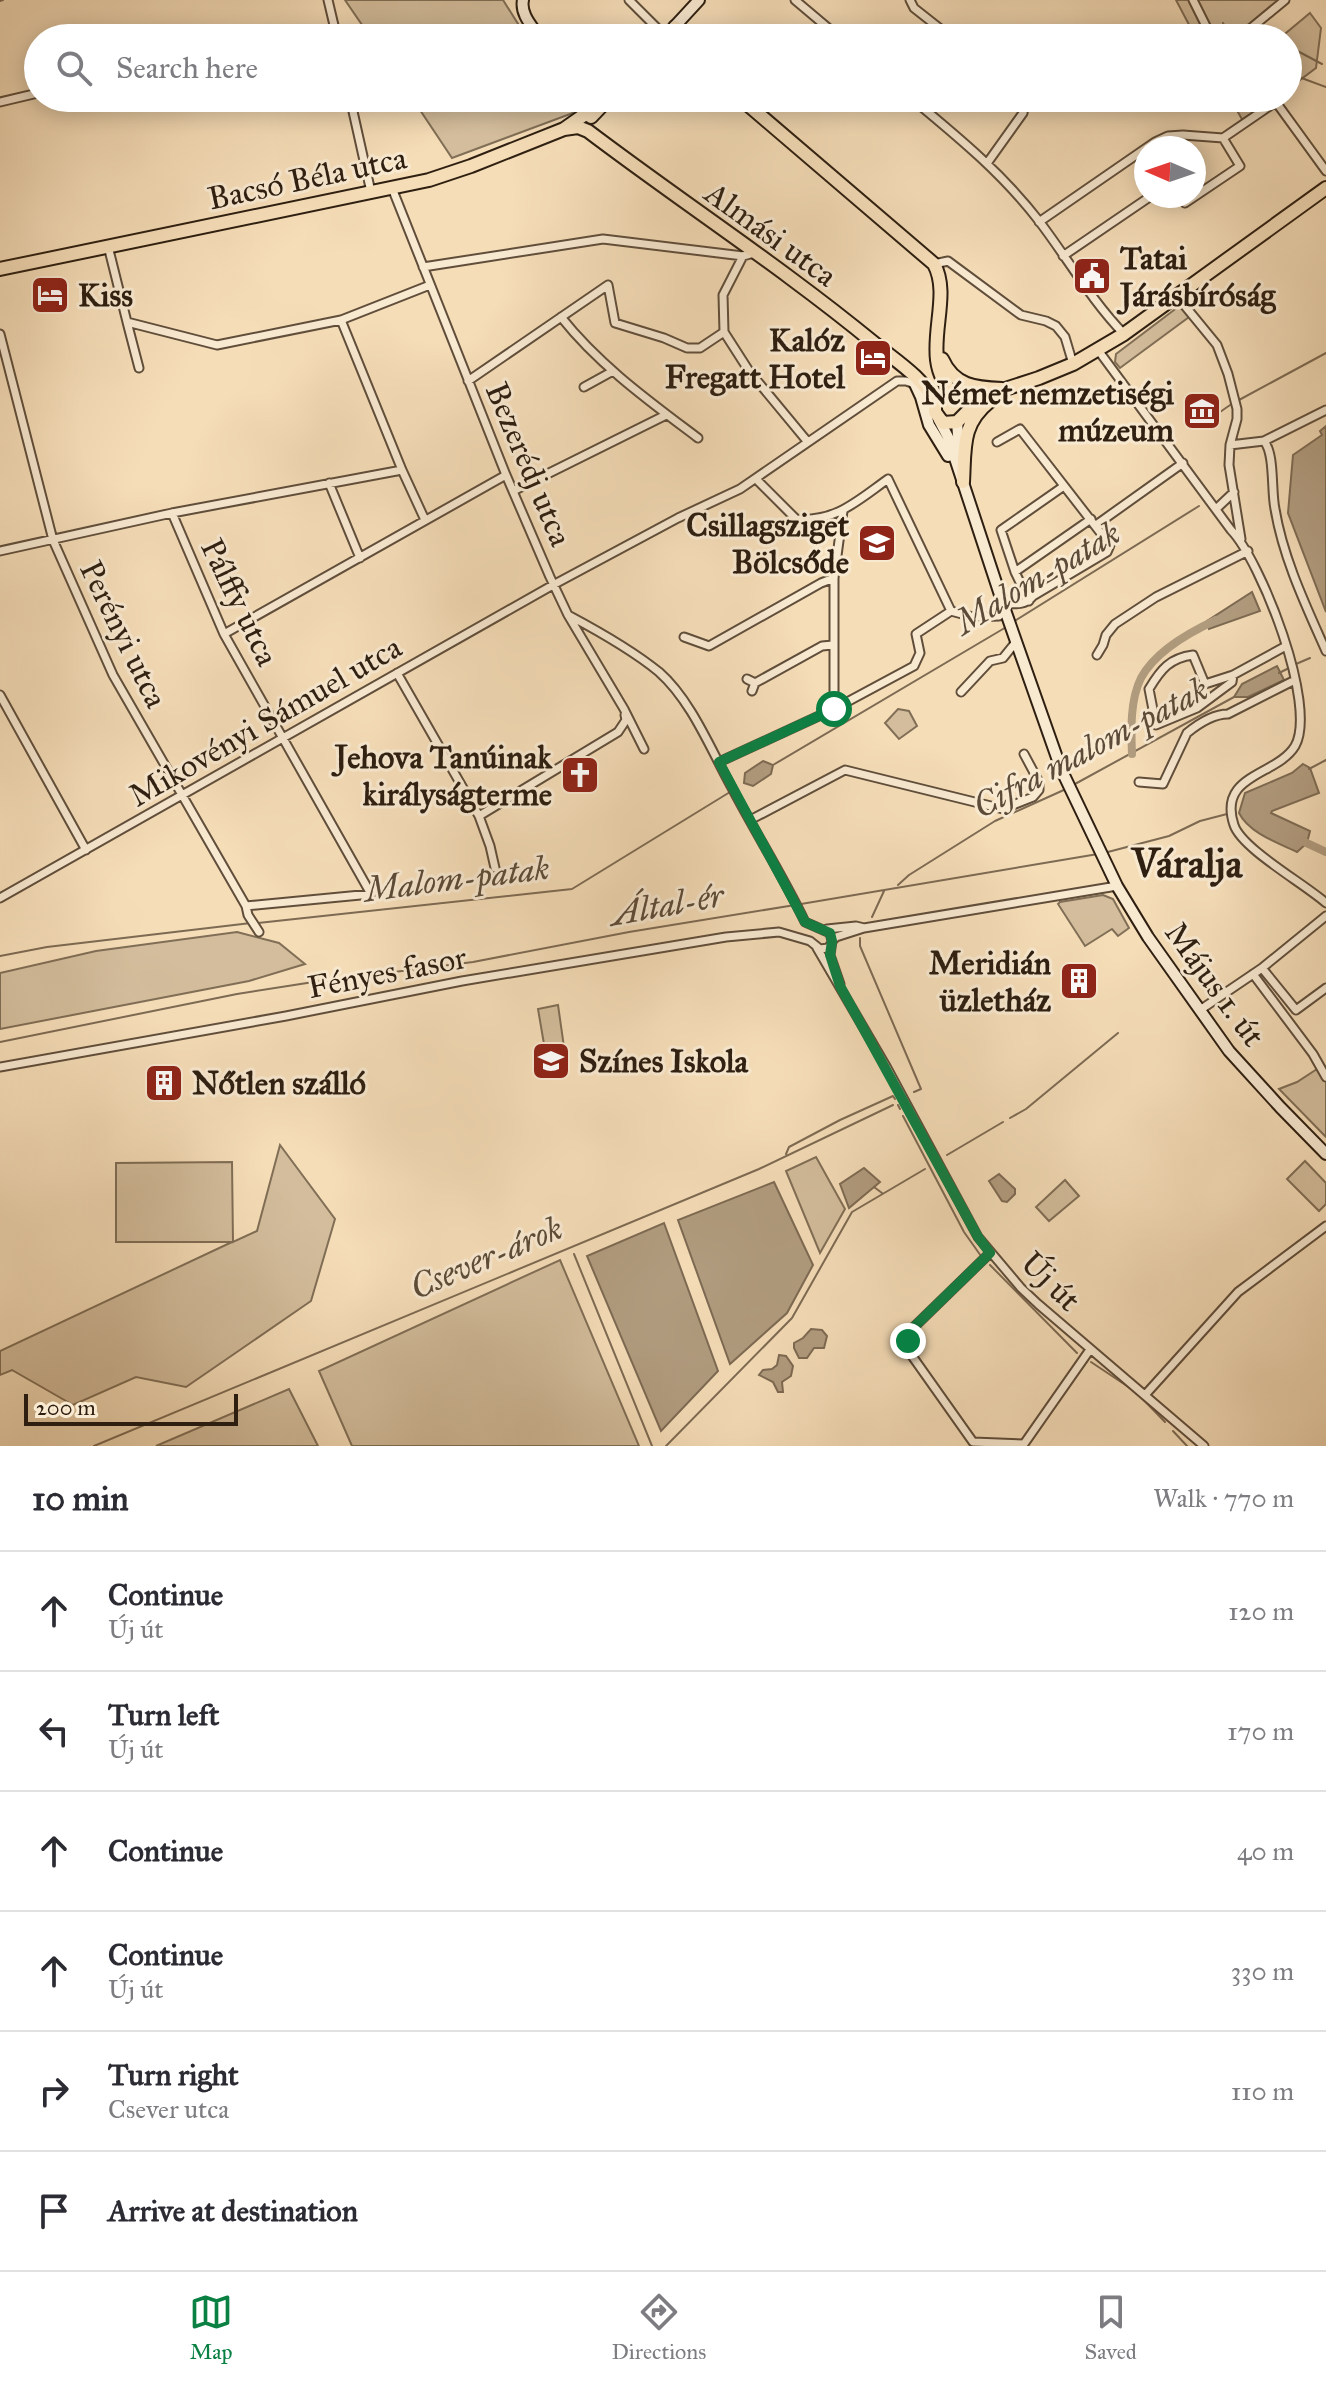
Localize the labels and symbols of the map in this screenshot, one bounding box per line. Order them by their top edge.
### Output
north arrow [1134,136,1206,208]
street label: Bacsó Béla utca [204,138,410,219]
street label: Almási utca [696,172,845,296]
place label: Tatai Járásbíróság [1116,239,1277,315]
public building icon: Tatai Járásbíróság [1071,255,1113,297]
hotel icon: Kiss [29,274,71,316]
place label: Kiss [78,276,133,315]
place label: Kalóz Fregatt Hotel [665,321,846,397]
hotel icon: Kalóz Fregatt Hotel [852,337,894,379]
place label: Német nemzetiségi múzeum [921,374,1174,450]
street label: Bezerédj utca [477,377,581,552]
museum icon: Német nemzetiségi múzeum [1181,390,1223,432]
place label: Csillagsziget Bölcsőde [686,506,850,582]
water label: Malom-patak [945,512,1128,645]
school or university icon: Csillagsziget Bölcsőde [856,522,898,564]
street label: Pálffy utca [192,532,287,672]
street label: Perényi utca [71,554,176,715]
street label: Mikovényi Sámuel utca [122,627,409,815]
water label: Cifra malom-patak [966,668,1215,828]
route start [816,691,852,727]
place label: Jehova Tanúinak királyságterme [331,738,553,814]
church icon: Jehova Tanúinak királyságterme [559,754,601,796]
district label: Váralja [1131,839,1244,888]
water label: Malom-patak [360,847,552,912]
water label: Által-ér [604,873,729,935]
street label: Május 1. út [1156,914,1273,1054]
street label: Fényes fasor [304,938,470,1007]
place label: Meridián üzletház [929,944,1052,1020]
building icon: Meridián üzletház [1058,960,1100,1002]
school or university icon: Színes Iskola [530,1040,572,1082]
place label: Színes Iskola [579,1042,750,1081]
building icon: Nőtlen szálló [143,1062,185,1104]
place label: Nőtlen szálló [192,1064,366,1103]
water label: Csever-árok [404,1207,569,1308]
street label: Új út [1013,1243,1089,1319]
route end [890,1323,926,1359]
scale bar [24,1390,238,1426]

